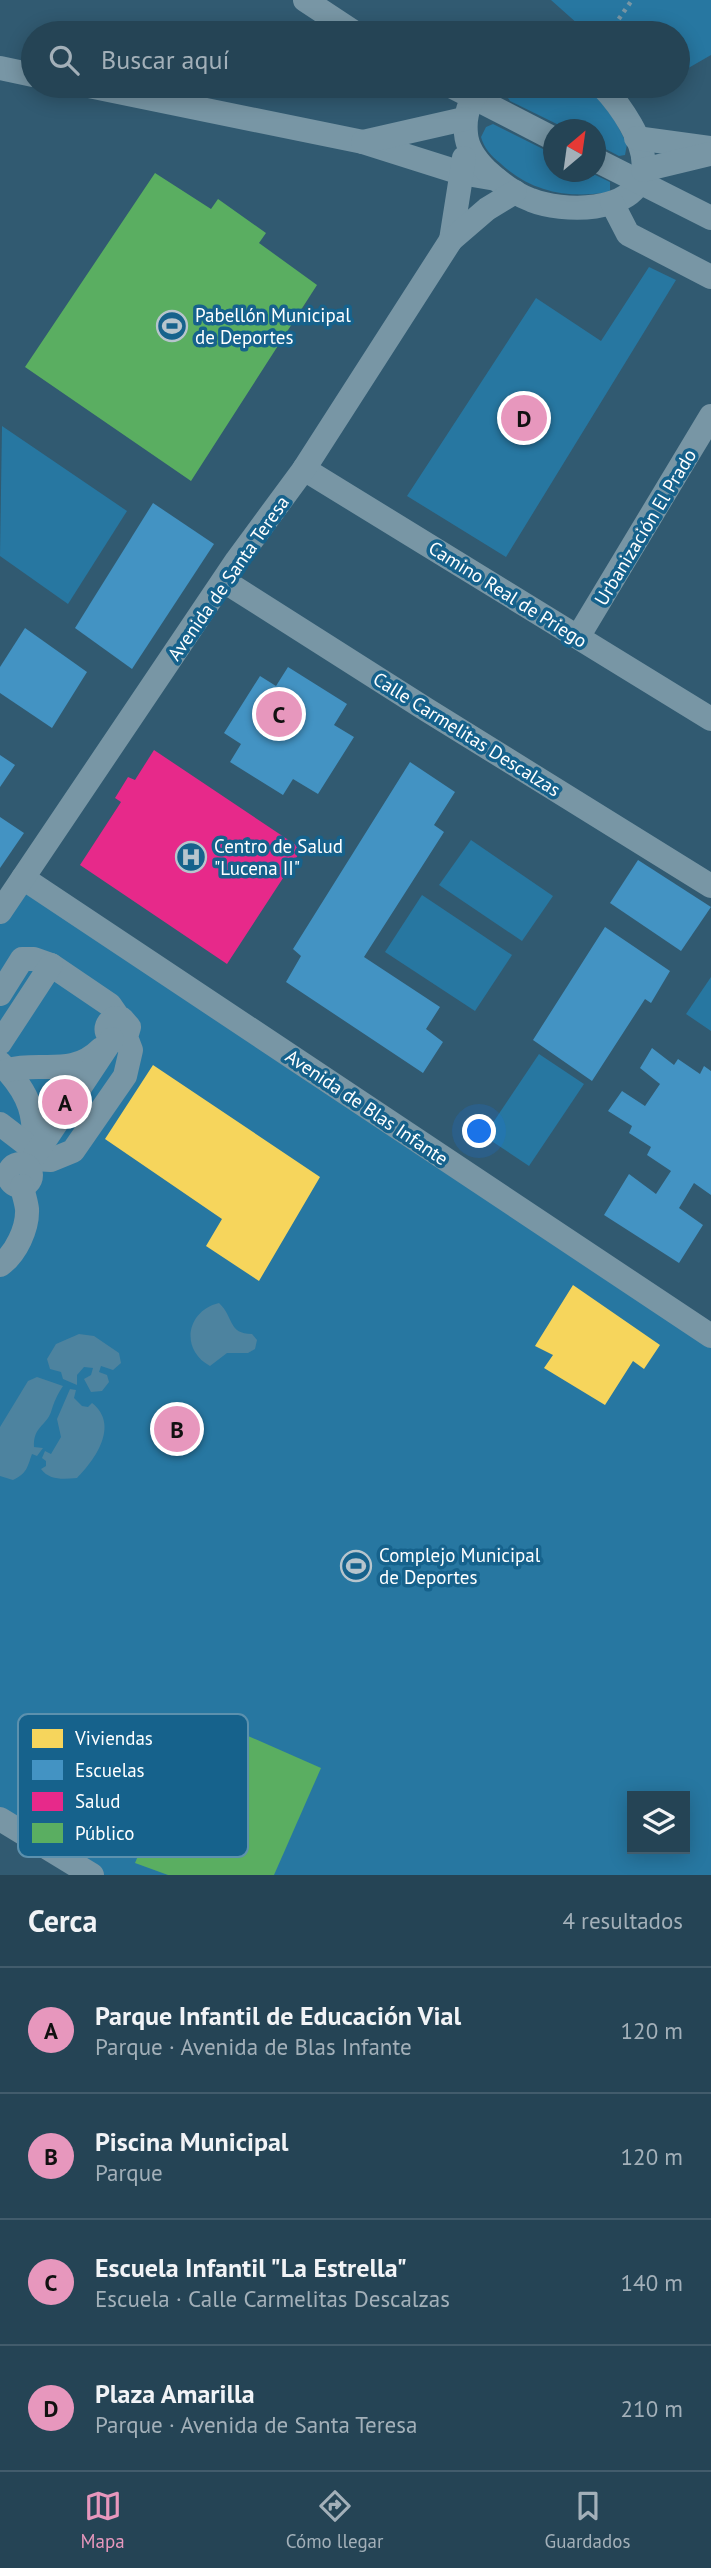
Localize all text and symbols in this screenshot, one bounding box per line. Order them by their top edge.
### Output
search box [21,21,690,98]
icon: search [45,41,83,79]
text: Buscar aquí [101,43,229,76]
north arrow [543,119,606,182]
place label: Pabellón Municipal de Deportes [195,303,351,349]
sports icon: Pabellón Municipal de Deportes [155,309,189,343]
pin: D [501,392,547,444]
street label: Urbanización El Prado [589,444,701,610]
street label: Avenida de Santa Teresa [162,491,294,665]
street label: Camino Real de Priego [424,535,592,653]
street label: Calle Carmelitas Descalzas [369,666,565,802]
pin: C [256,688,302,740]
place label: Centro de Salud "Lucena II" [214,834,343,880]
hospital icon: Centro de Salud "Lucena II" [174,840,208,874]
street label: Avenida de Blas Infante [281,1044,453,1170]
pin: A [42,1076,88,1128]
your location [462,1114,496,1148]
pin: B [154,1403,200,1455]
place label: Complejo Municipal de Deportes [379,1543,541,1589]
sports icon: Complejo Municipal de Deportes [339,1549,373,1583]
legend [18,1714,248,1857]
text: Viviendas [74,1726,153,1750]
text: Escuelas [75,1758,145,1782]
text: Salud [75,1789,121,1813]
map controls [627,1791,690,1854]
button: layers [627,1791,690,1854]
text: Público [75,1821,134,1845]
text: Cerca [28,1901,97,1940]
text: 4 resultados [562,1906,683,1935]
text: Parque Infantil de Educación Vial [95,1999,461,2032]
text: A [44,2016,58,2045]
text: 120 m [621,2016,683,2045]
text: Parque · Avenida de Blas Infante [95,2032,412,2061]
text: Piscina Municipal [95,2125,289,2158]
text: B [44,2142,58,2171]
text: 120 m [621,2142,683,2171]
text: Parque [95,2158,163,2187]
text: Escuela Infantil "La Estrella" [95,2251,407,2284]
text: C [45,2268,57,2297]
text: 140 m [621,2268,683,2297]
text: Escuela · Calle Carmelitas Descalzas [95,2284,450,2313]
text: Plaza Amarilla [95,2377,255,2410]
text: D [44,2394,58,2423]
text: 210 m [621,2394,683,2423]
text: Parque · Avenida de Santa Teresa [95,2410,417,2439]
tab: Mapa [81,2487,125,2553]
tab: Cómo llegar [286,2487,384,2553]
tab: Guardados [545,2487,630,2553]

